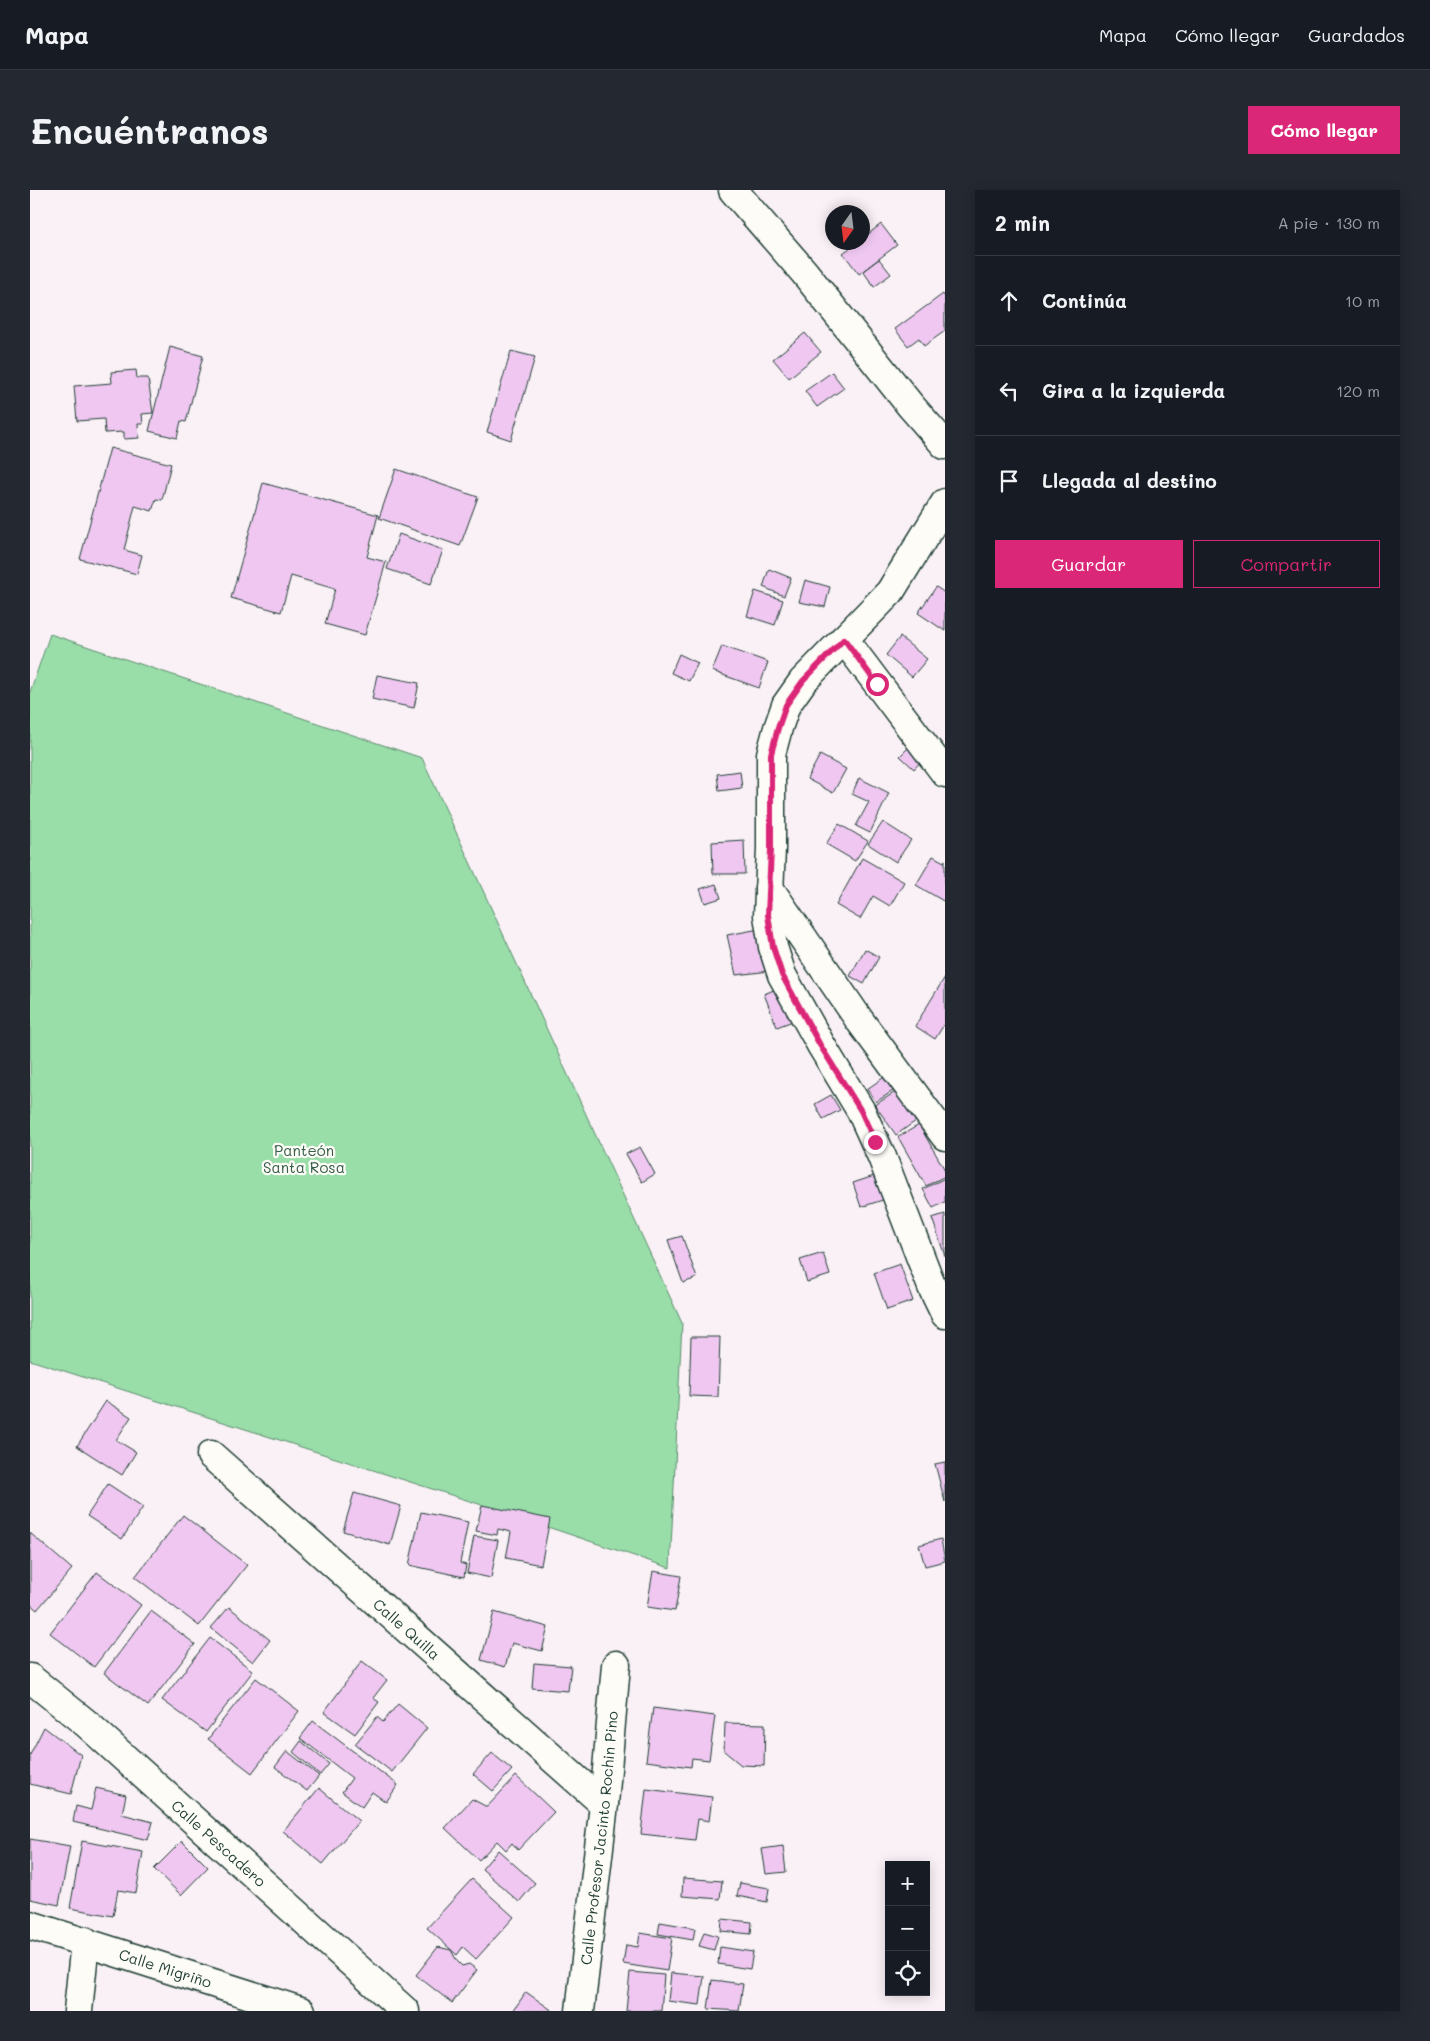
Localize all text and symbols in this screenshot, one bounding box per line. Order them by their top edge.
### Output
text: Mapa [25,19,89,50]
text: Mapa [1099,23,1147,47]
text: Cómo llegar [1175,23,1280,47]
text: Guardados [1308,23,1405,47]
button: Cómo llegar [1248,106,1400,154]
text: Encuéntranos [30,107,269,153]
north arrow [825,205,870,250]
text: 2 min [995,209,1050,236]
text: A pie · 130 m [1278,212,1380,233]
icon: ahead [995,287,1023,315]
text: Continúa [1042,288,1127,313]
text: 10 m [1345,290,1380,311]
icon: left [995,377,1023,405]
text: Gira a la izquierda [1042,378,1225,403]
text: 120 m [1336,380,1380,401]
icon: arrive [995,467,1023,495]
text: Llegada al destino [1042,468,1217,493]
button: Guardar [995,540,1183,588]
button: Compartir [1193,540,1380,588]
route start [866,673,889,696]
route end [864,1131,887,1154]
park label: Panteón Santa Rosa [263,1140,345,1177]
street label: Calle Quilla [369,1594,445,1664]
street label: Calle Profesor Jacinto Rochin Pino [575,1710,622,1966]
street label: Calle Pescadero [167,1795,271,1891]
map controls [885,1861,930,1996]
button: + [885,1861,930,1906]
button: − [885,1906,930,1951]
street label: Calle Migriño [116,1944,214,1992]
button: locate [885,1951,930,1996]

